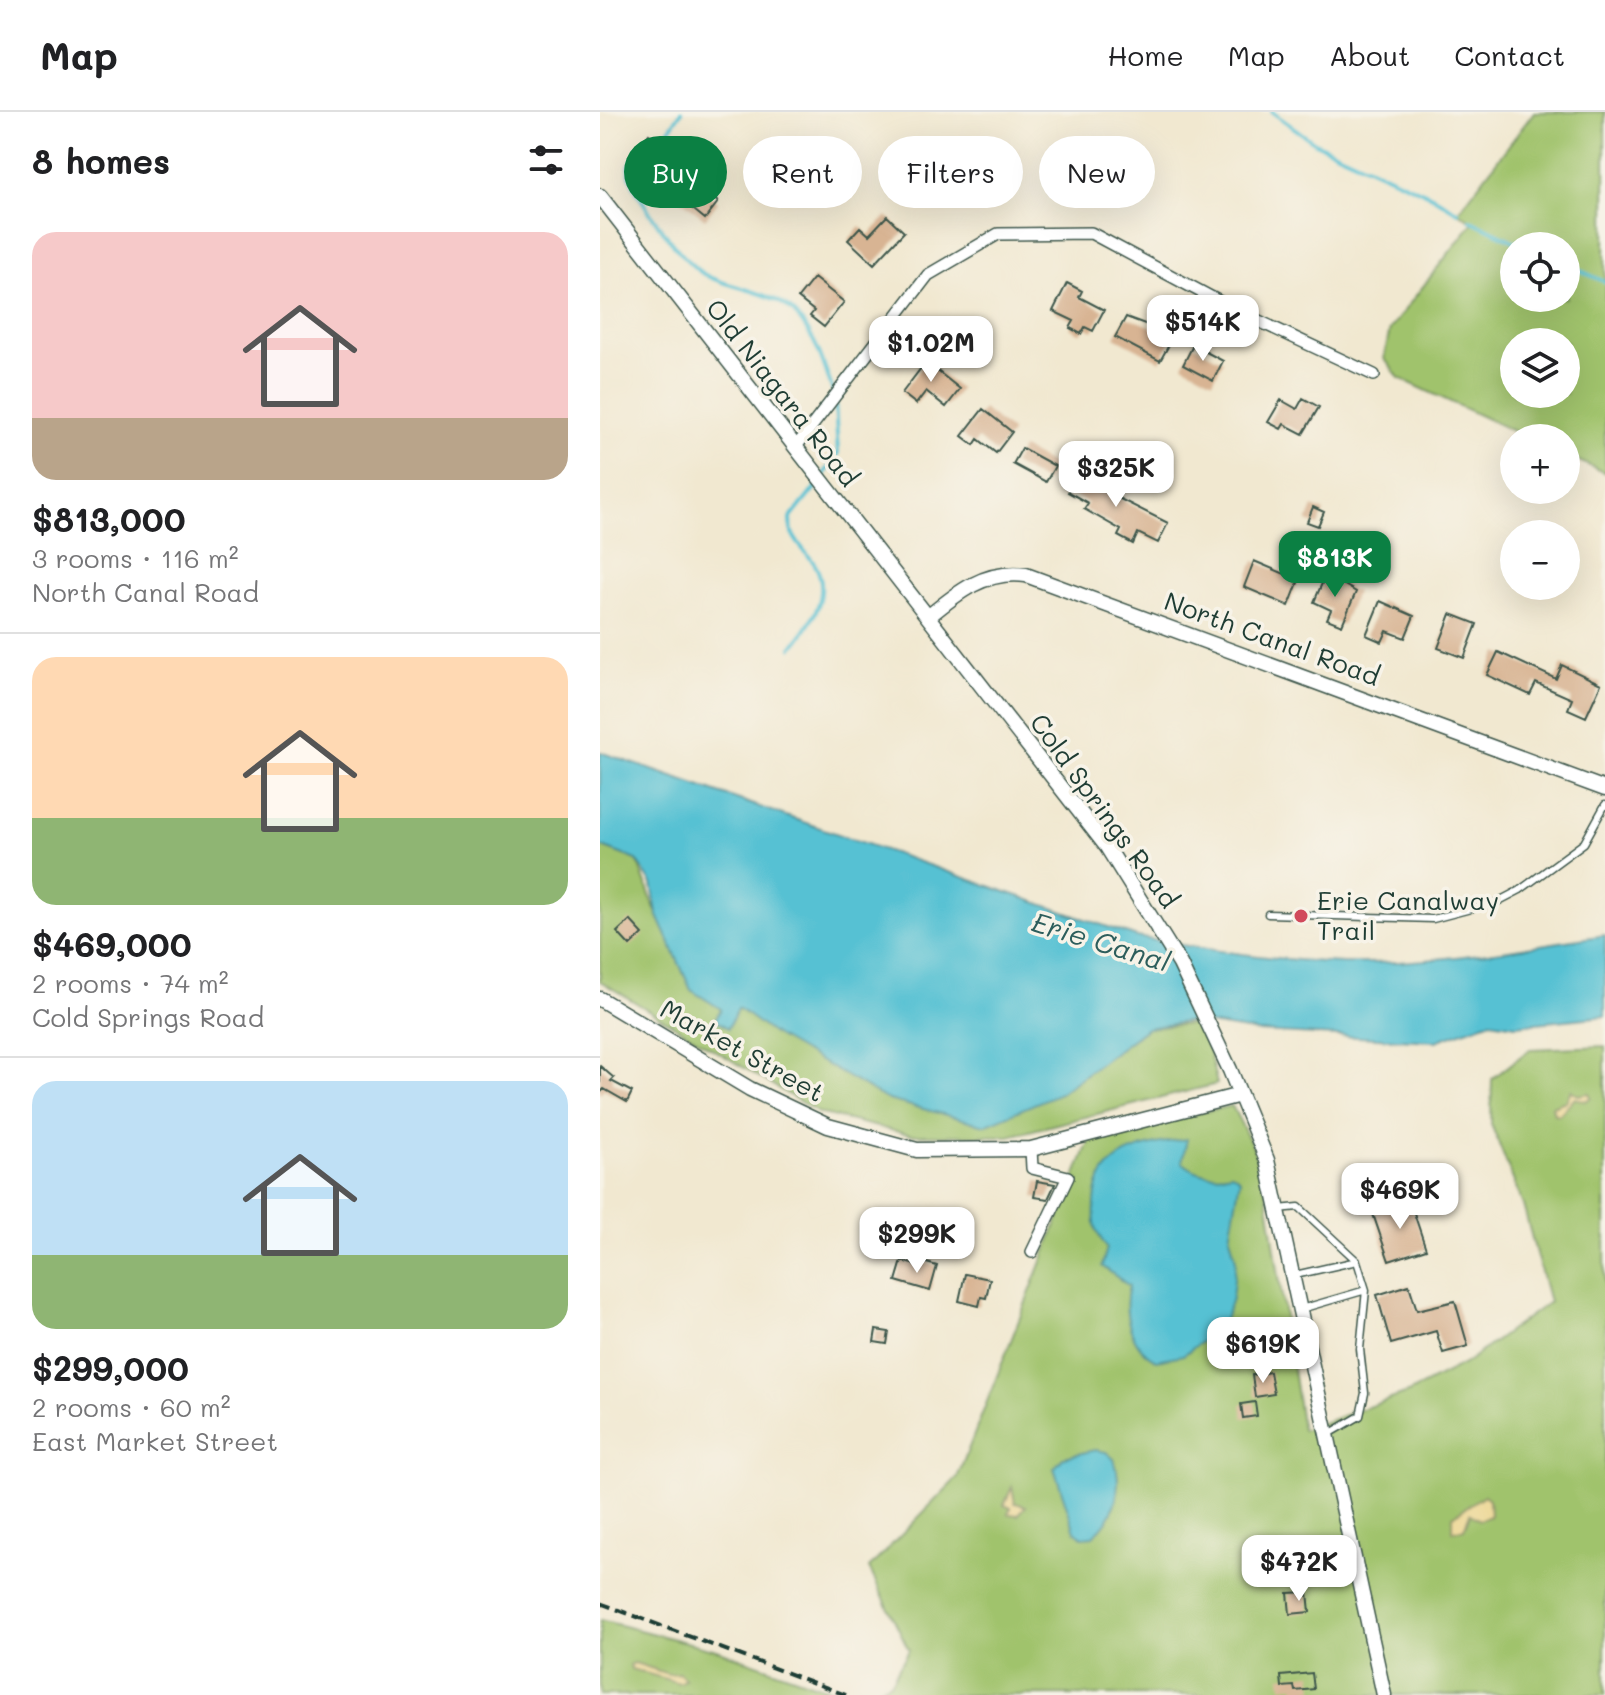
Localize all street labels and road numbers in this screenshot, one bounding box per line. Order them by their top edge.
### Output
street label: Old Niagara Road [699,292,867,493]
street label: North Canal Road [1160,583,1385,693]
street label: Cold Springs Road [1023,706,1187,914]
street label: Market Street [654,991,830,1109]

